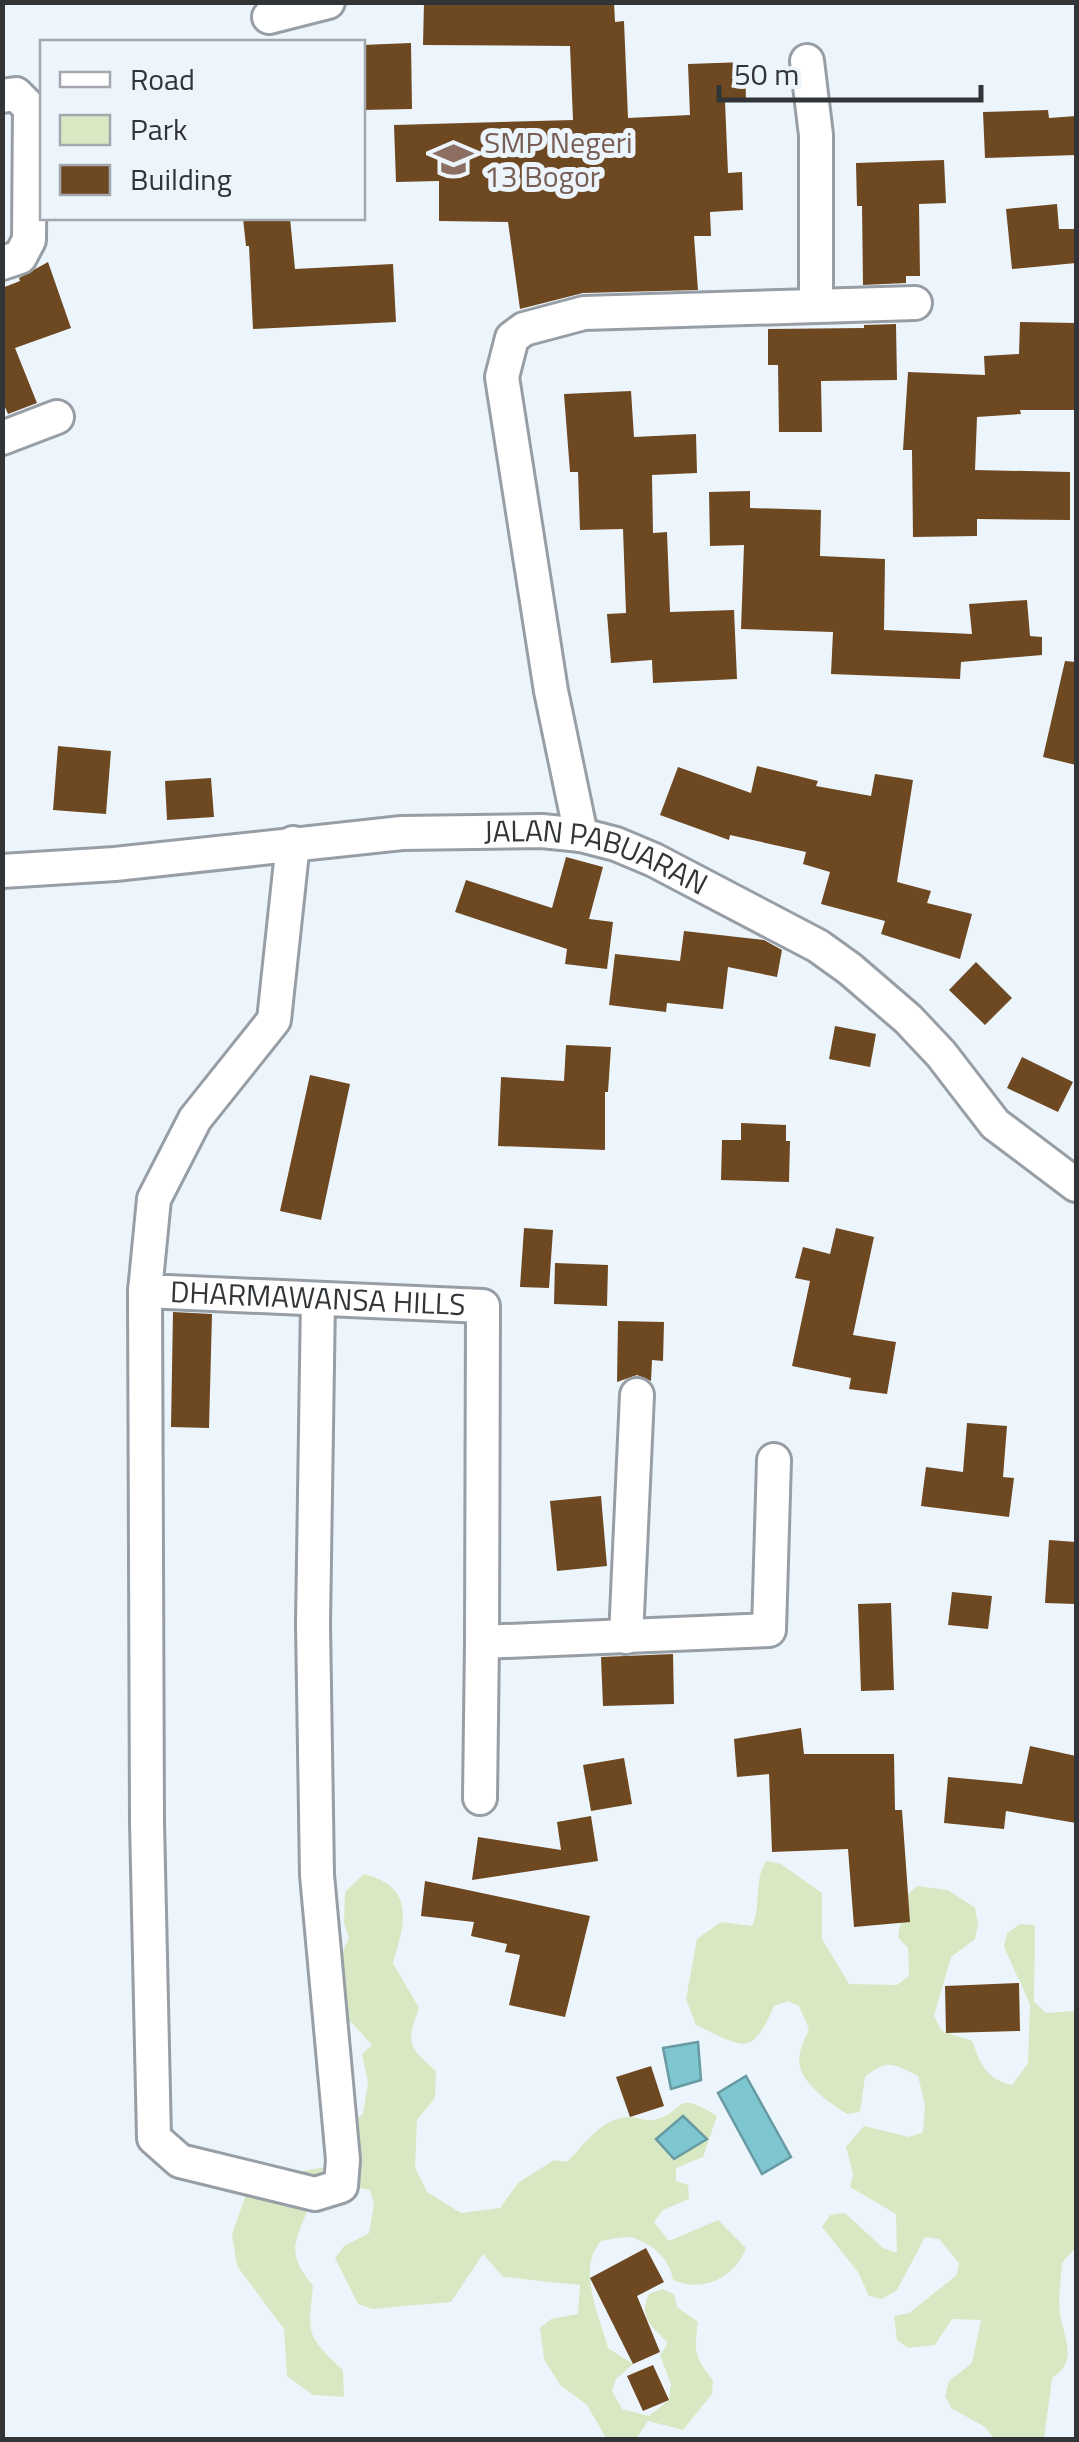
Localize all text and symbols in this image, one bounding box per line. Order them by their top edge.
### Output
legend [40,40,365,220]
scale bar [719,40,982,102]
text: 50 m [734,51,799,97]
text: Road [130,56,195,102]
text: Park [130,106,187,152]
place label: SMP Negeri 13 Bogor [484,119,633,199]
school or university icon: SMP Negeri 13 Bogor [433,139,475,181]
text: Building [130,156,232,202]
street label: JALAN PABUARAN [484,807,716,906]
street label: DHARMAWANSA HILLS [169,1268,467,1327]

